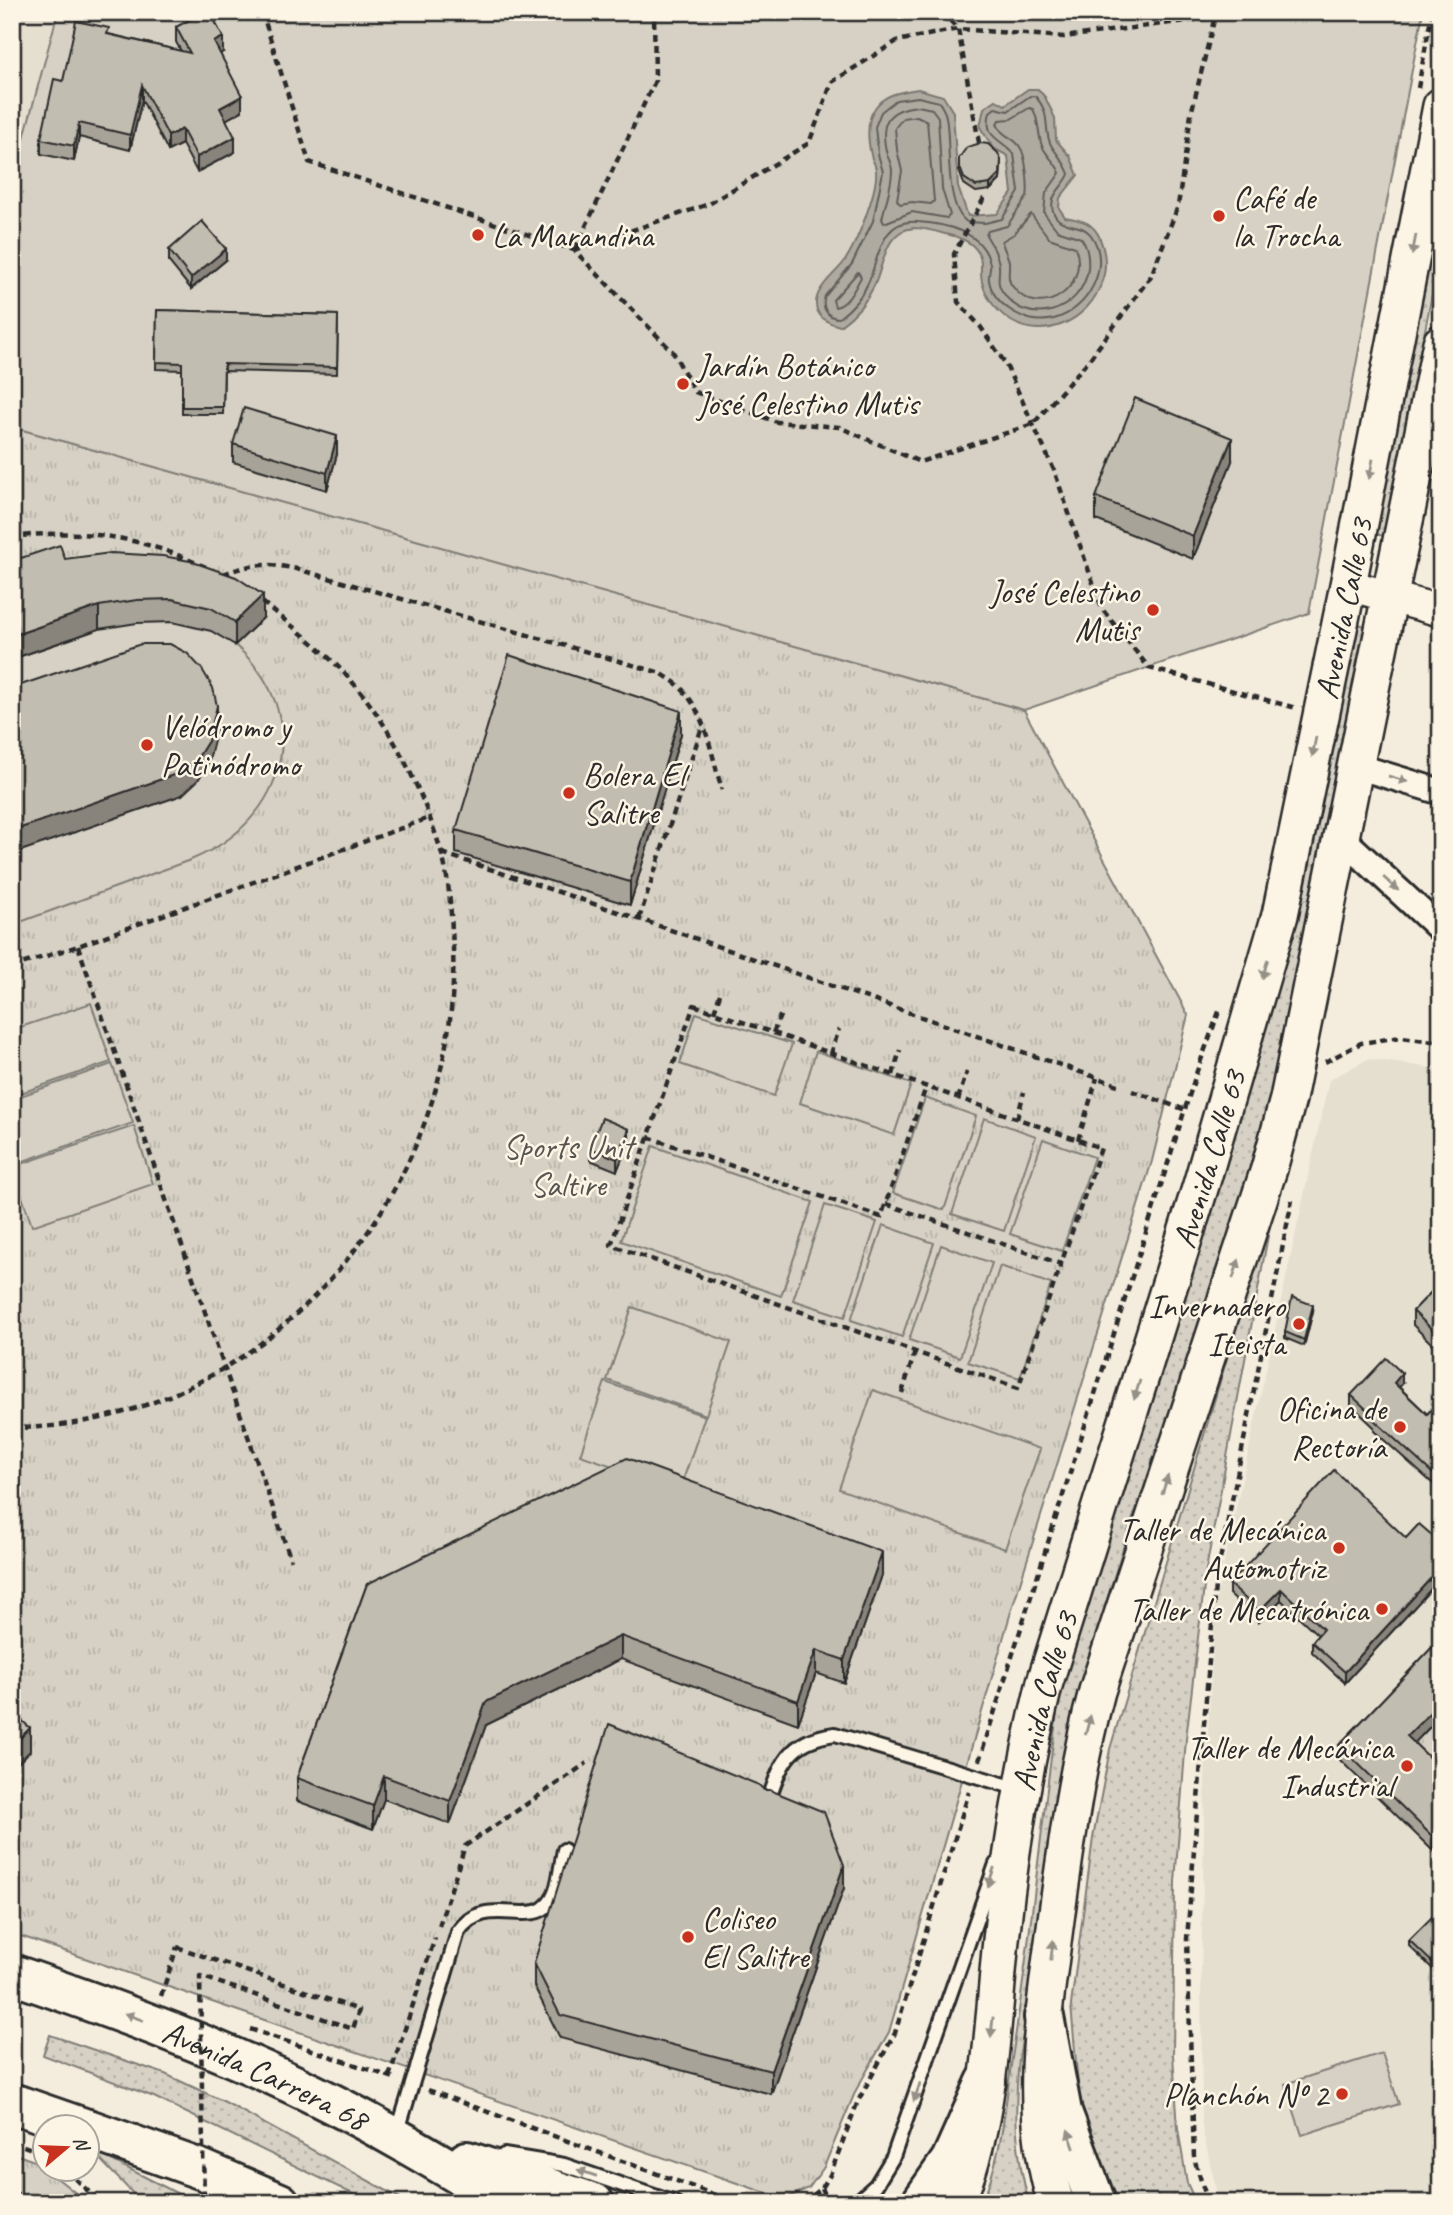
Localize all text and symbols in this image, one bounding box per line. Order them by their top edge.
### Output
place label: Café de la Trocha [1233,177,1342,257]
marker: Café de la Trocha [1211,208,1227,224]
place label: La Marandina [492,215,655,257]
marker: La Marandina [470,227,486,243]
one-way arrow [1408,234,1419,256]
place label: Jardín Botánico José Celestino Mutis [695,345,921,425]
marker: Jardín Botánico José Celestino Mutis [675,376,691,392]
one-way arrow [1365,458,1376,480]
street label: Avenida Calle 63 [1305,513,1383,703]
place label: José Celestino Mutis [988,571,1142,651]
marker: José Celestino Mutis [1145,602,1161,618]
place label: Velódromo y Patinódromo [161,706,303,786]
one-way arrow [1308,736,1319,758]
marker: Velódromo y Patinódromo [139,737,155,753]
place label: Bolera El Salitre [583,754,690,834]
one-way arrow [1388,774,1409,784]
marker: Bolera El Salitre [561,785,577,801]
one-way arrow [1382,876,1400,892]
one-way arrow [1260,959,1270,980]
street label: Avenida Calle 63 [1163,1063,1256,1253]
park label: Sports Unit Saltire [503,1126,637,1206]
one-way arrow [1231,1259,1242,1280]
place label: Invernadero Iteista [1148,1285,1287,1365]
marker: Invernadero Iteista [1291,1316,1307,1332]
one-way arrow [1131,1380,1141,1401]
place label: Oficina de Rectoría [1277,1388,1389,1468]
marker: Oficina de Rectoría [1392,1419,1408,1435]
one-way arrow [1160,1475,1171,1496]
place label: Taller de Mecánica Automotriz [1119,1509,1328,1589]
marker: Taller de Mecánica Automotriz [1331,1540,1347,1556]
place label: Taller de Mecatrónica [1128,1589,1370,1631]
marker: Taller de Mecatrónica [1374,1601,1390,1617]
street label: Avenida Calle 63 [1002,1605,1088,1794]
one-way arrow [1083,1714,1094,1736]
place label: Taller de Mecánica Industrial [1187,1727,1398,1807]
marker: Taller de Mecánica Industrial [1399,1758,1415,1774]
one-way arrow [985,1867,996,1888]
place label: Coliseo El Salitre [702,1898,811,1978]
marker: Coliseo El Salitre [680,1929,696,1945]
one-way arrow [1047,1938,1058,1960]
street label: Avenida Carrera 68 [157,2011,378,2142]
one-way arrow [123,2012,144,2023]
one-way arrow [986,2017,997,2039]
place label: Planchón Nº 2 [1163,2074,1331,2116]
one-way arrow [911,2082,922,2103]
marker: Planchón Nº 2 [1334,2086,1350,2102]
north arrow [32,2114,102,2184]
one-way arrow [1065,2129,1076,2150]
text: N [68,2133,95,2155]
one-way arrow [576,2167,597,2178]

